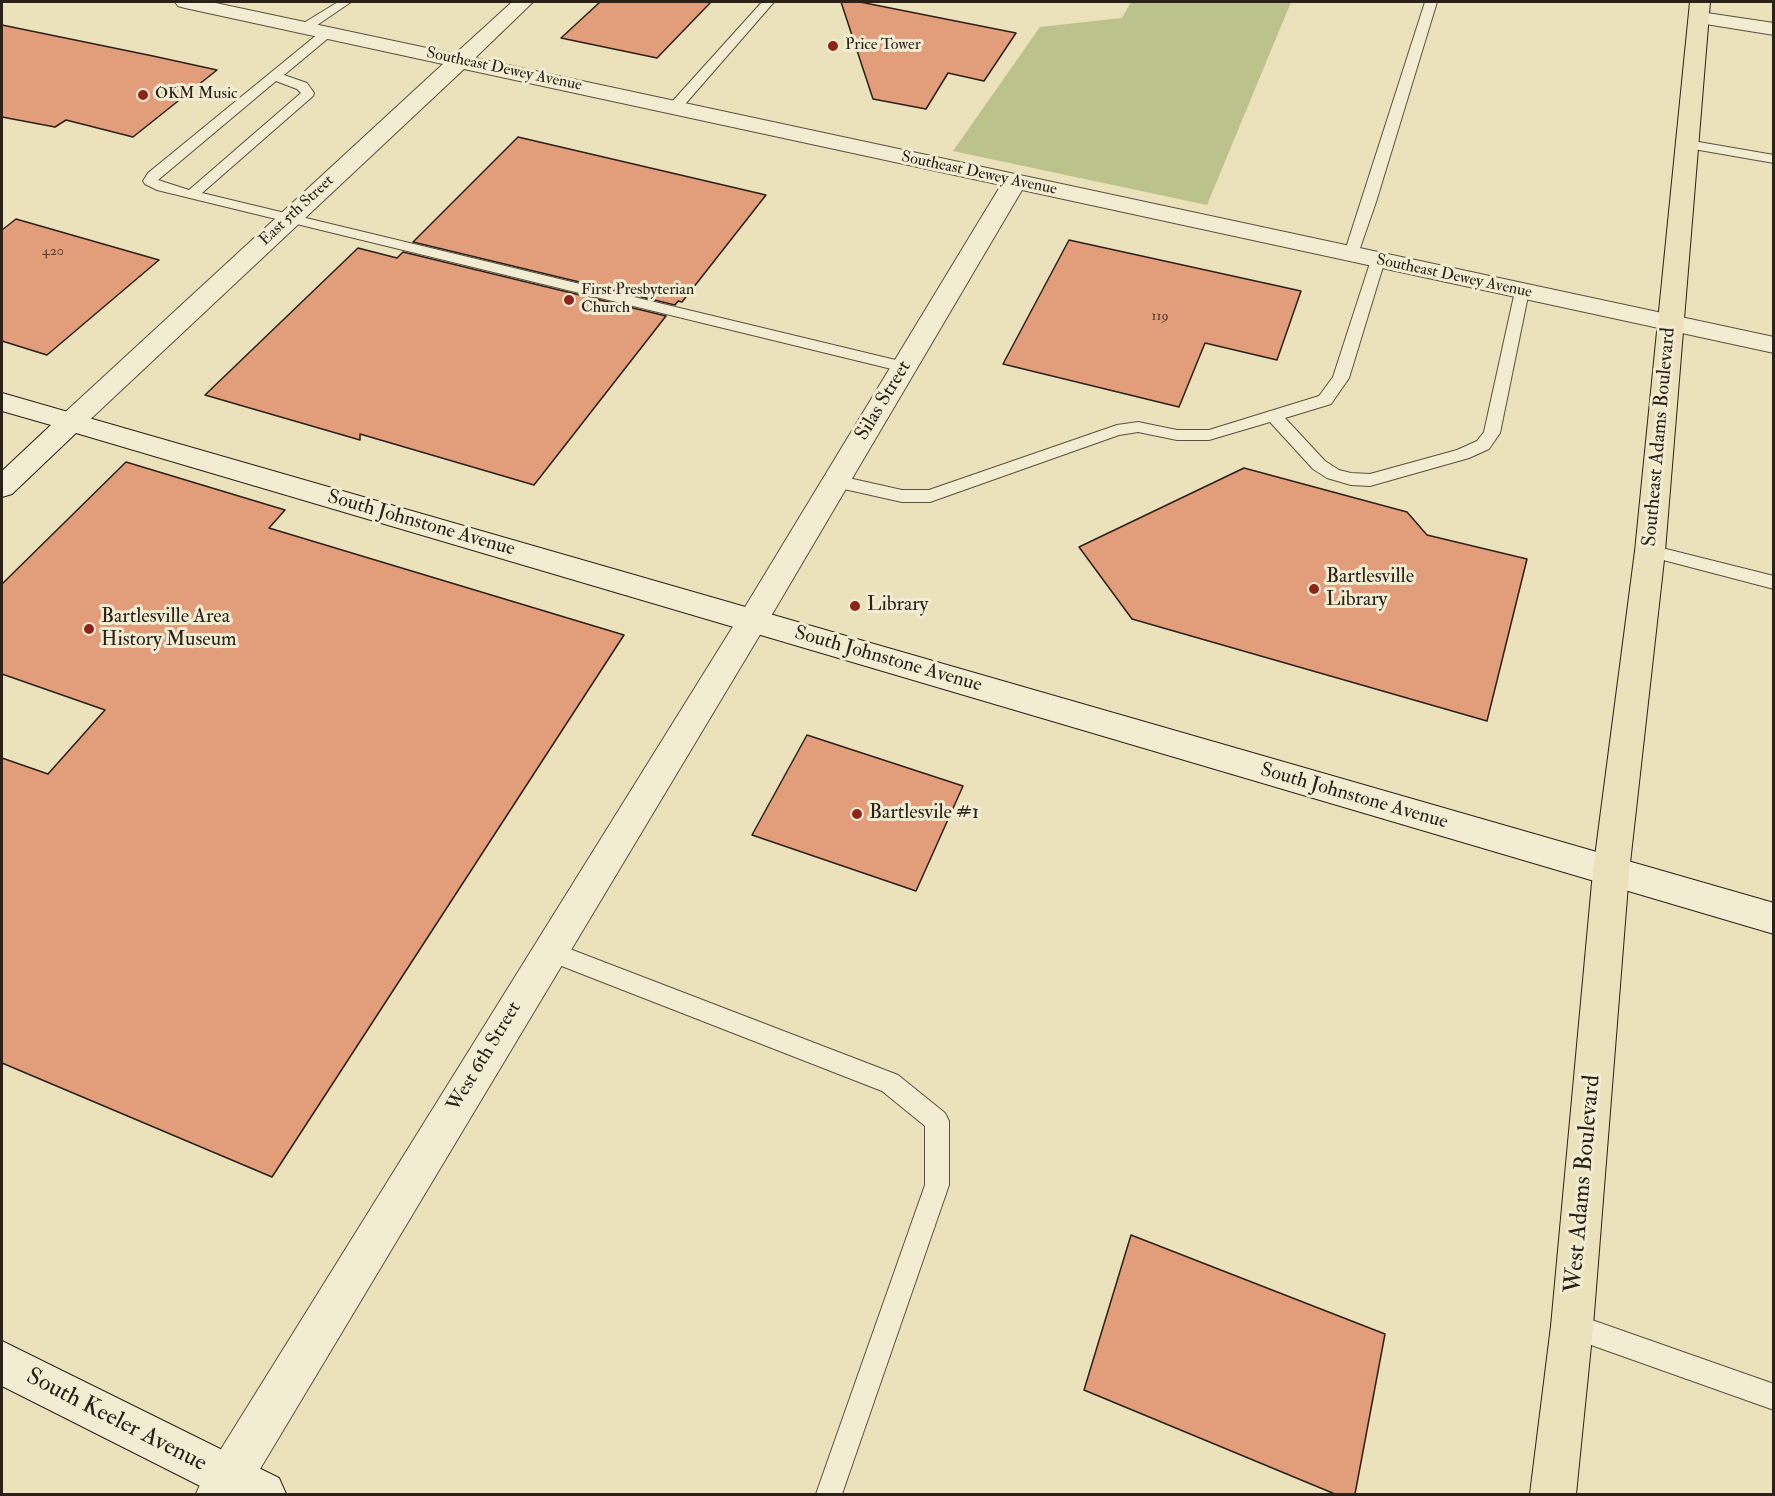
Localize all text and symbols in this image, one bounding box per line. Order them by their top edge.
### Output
place label: Price Tower [845,36,921,56]
marker: Price Tower [826,39,840,53]
street label: Southeast Dewey Avenue [424,44,584,96]
place label: OKM Music [155,85,238,105]
marker: OKM Music [136,88,150,102]
street label: Southeast Dewey Avenue [899,148,1059,200]
street label: East 5th Street [256,172,338,250]
house number: 420 [42,244,64,260]
street label: Southeast Dewey Avenue [1374,251,1534,303]
place label: First Presbyterian Church [581,281,694,319]
marker: First Presbyterian Church [562,293,576,307]
house number: 119 [1151,309,1169,325]
street label: Southeast Adams Boulevard [1638,326,1682,548]
street label: Silas Street [851,357,917,445]
street label: South Johnstone Avenue [324,486,518,562]
place label: Bartlesville Library [1326,566,1414,613]
marker: Bartlesville Library [1307,582,1321,596]
place label: Library [867,594,928,618]
marker: Library [848,599,862,613]
place label: Bartlesville Area History Museum [101,606,237,653]
marker: Bartlesville Area History Museum [82,622,96,636]
street label: South Johnstone Avenue [791,622,985,698]
street label: South Johnstone Avenue [1257,759,1451,835]
place label: Bartlesvile #1 [869,802,979,826]
marker: Bartlesvile #1 [850,807,864,821]
street label: West 6th Street [443,998,527,1116]
street label: West Adams Boulevard [1560,1074,1608,1294]
street label: South Keeler Avenue [21,1363,211,1479]

